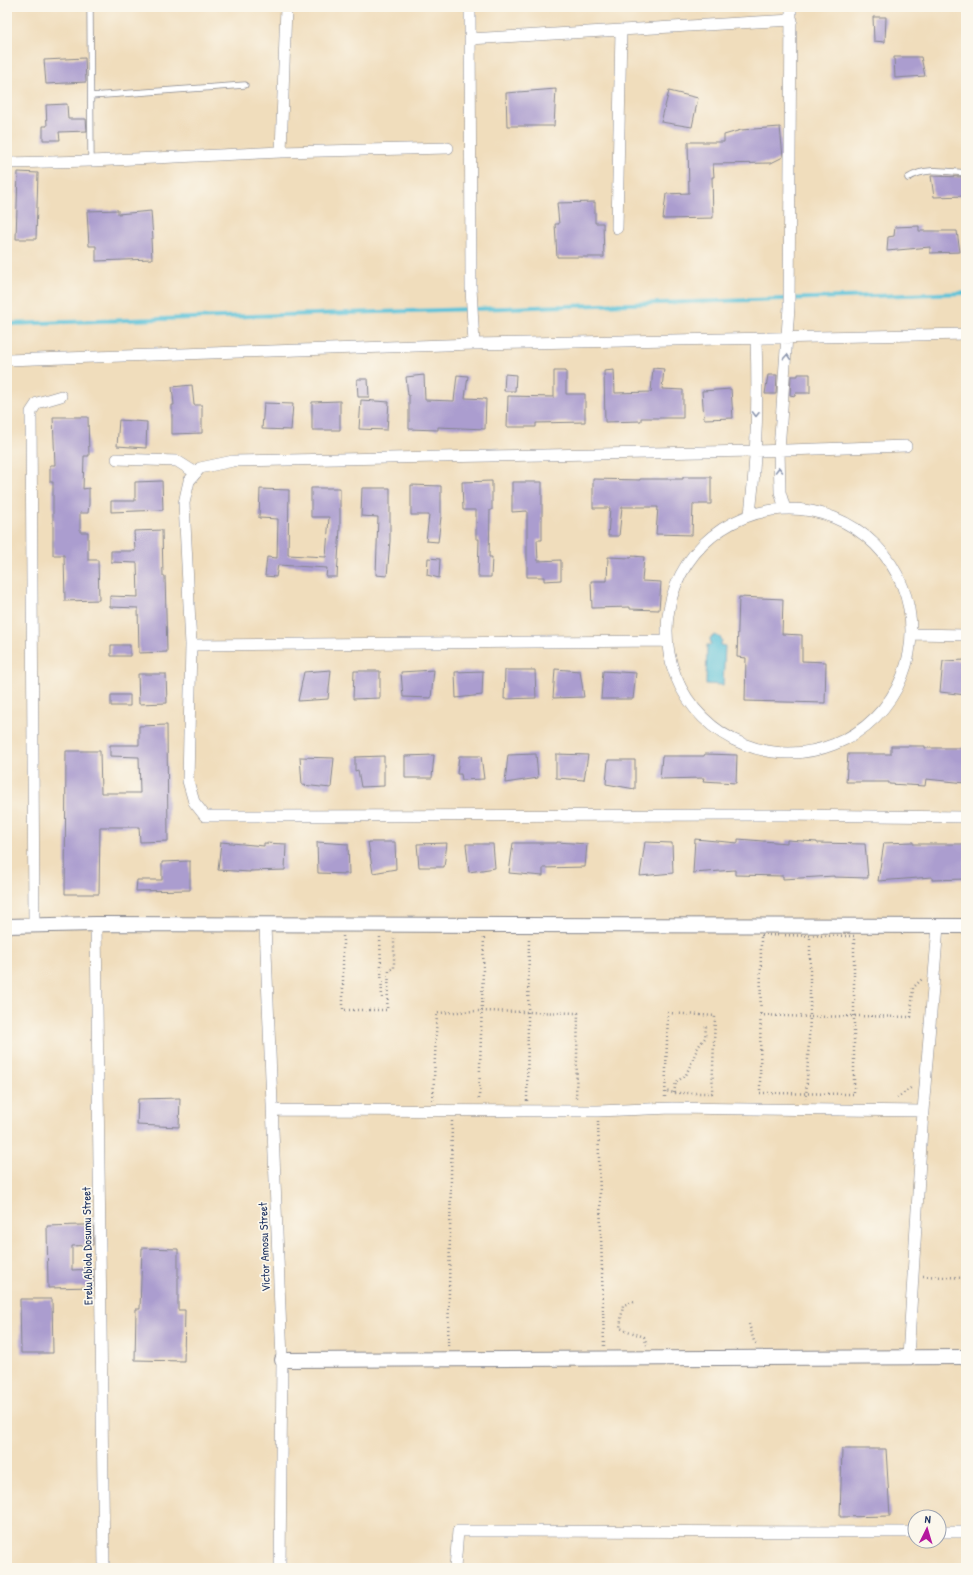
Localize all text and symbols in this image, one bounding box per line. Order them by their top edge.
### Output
one-way arrow [782,354,791,360]
one-way arrow [752,411,760,417]
one-way arrow [775,467,783,473]
street label: Erelu Abiola Dosumu Street [77,1186,97,1305]
street label: Victor Amosu Street [254,1201,274,1292]
north arrow [907,1509,947,1549]
text: N [924,1512,932,1526]

